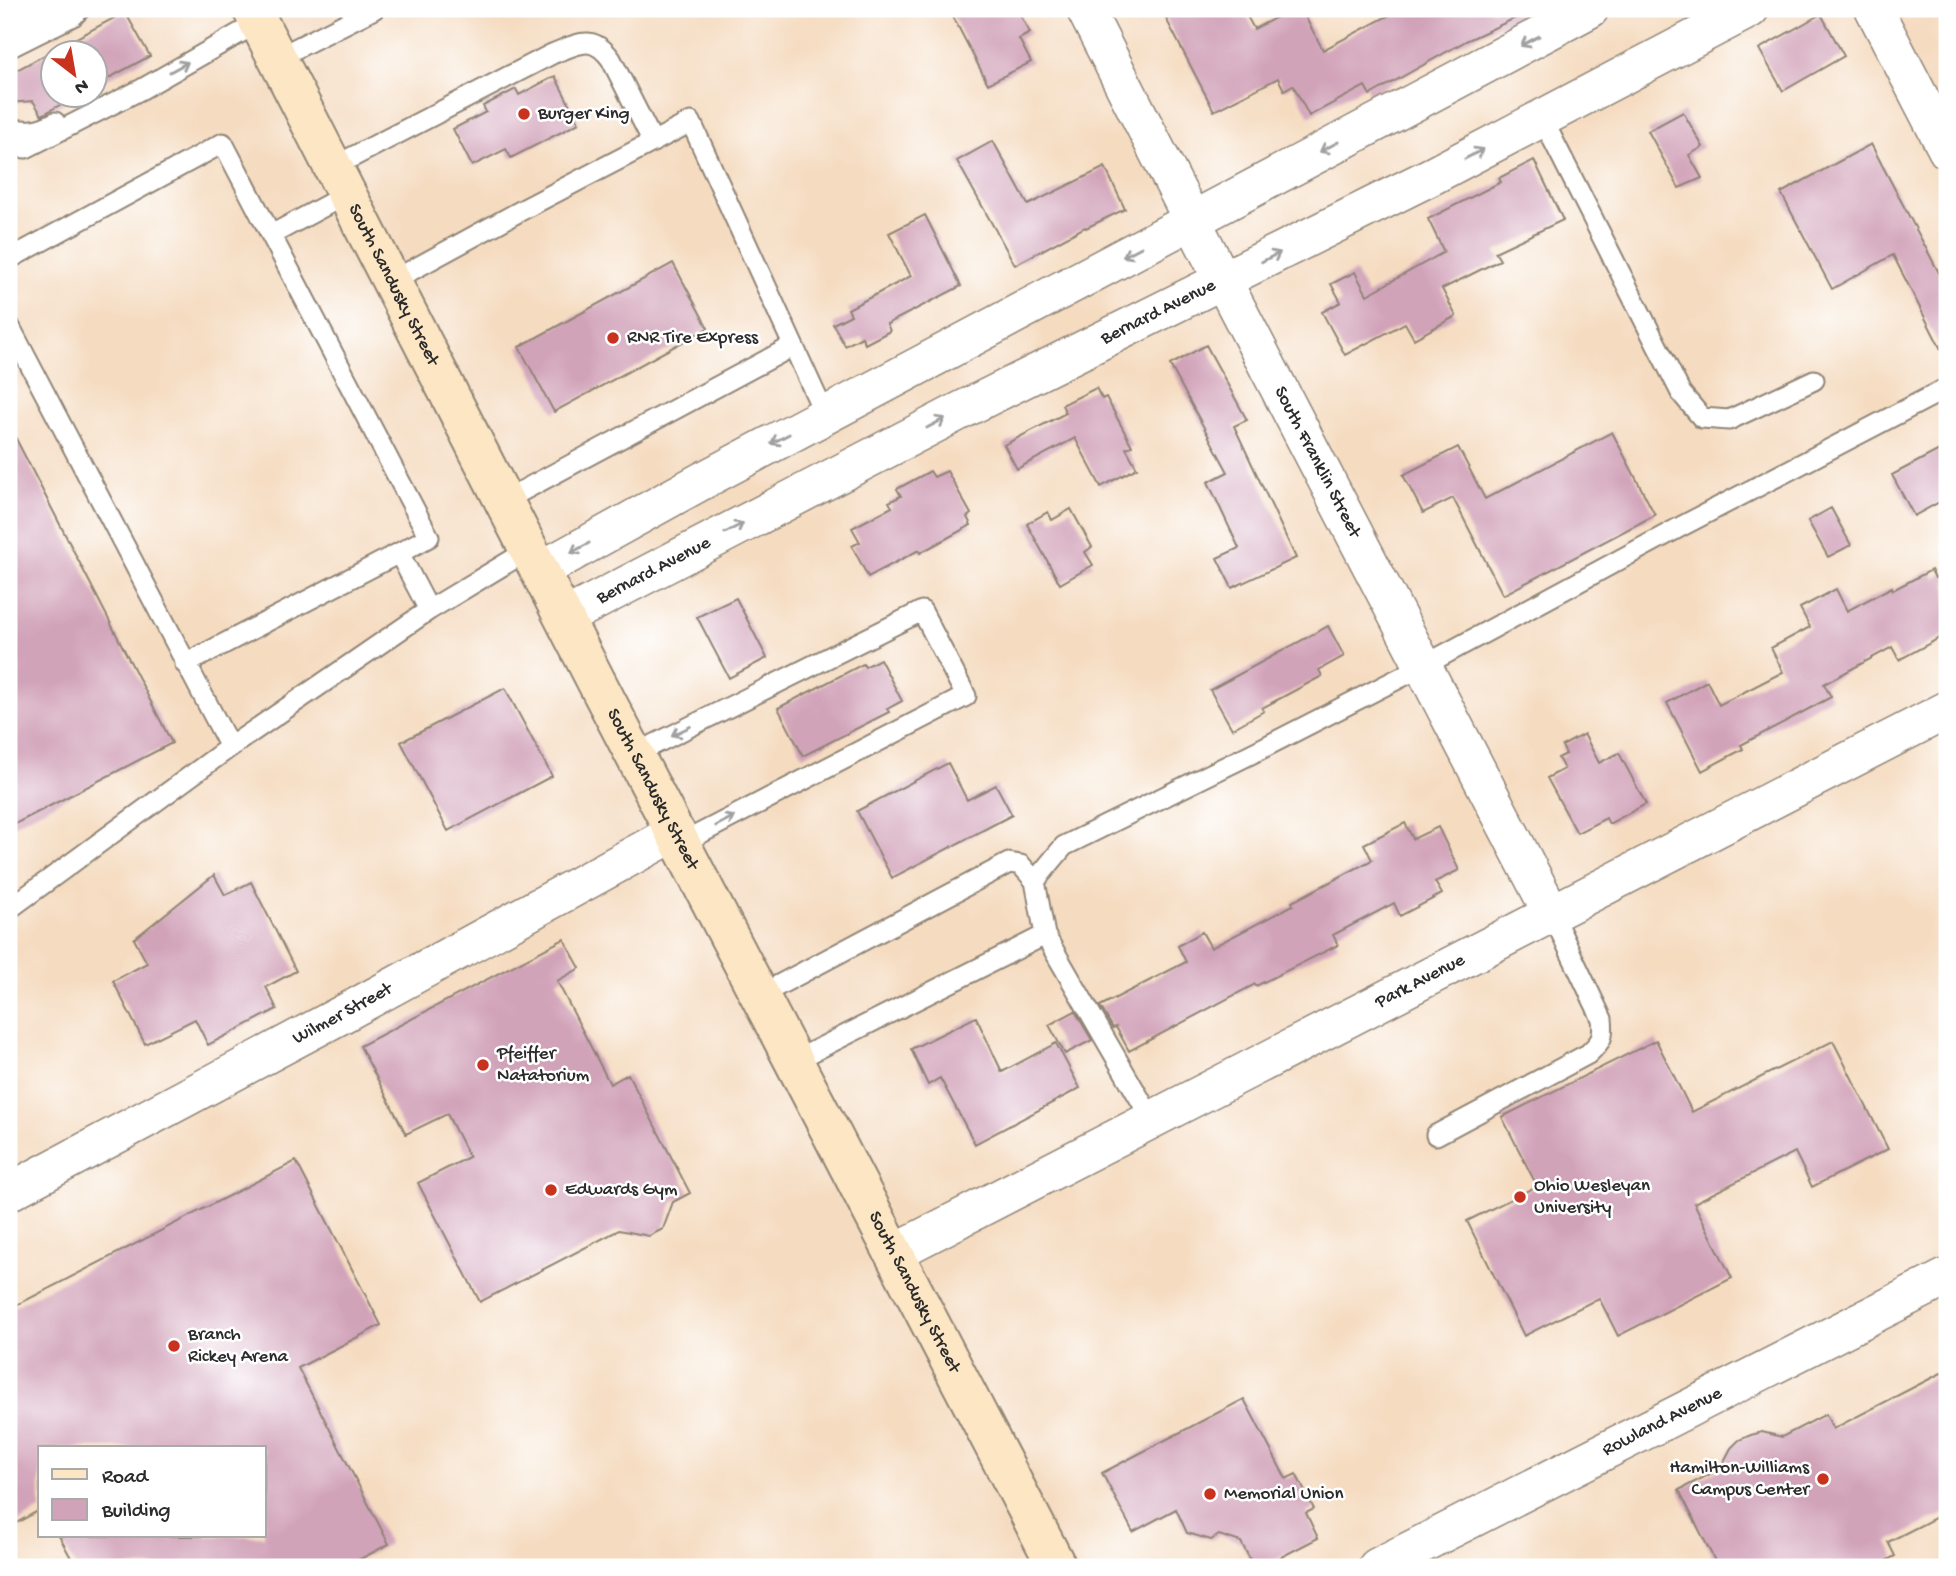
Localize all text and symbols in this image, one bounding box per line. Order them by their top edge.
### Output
one-way arrow [1520,34,1541,48]
north arrow [38,38,108,108]
one-way arrow [169,60,189,74]
text: N [70,73,92,99]
place label: Burger King [537,103,630,126]
marker: Burger King [516,106,532,122]
one-way arrow [1319,140,1339,154]
one-way arrow [1463,147,1484,160]
street label: South Sandusky Street [342,200,445,372]
one-way arrow [1123,246,1143,260]
one-way arrow [1260,249,1281,263]
street label: Bernard Avenue [1096,274,1220,351]
place label: RNR Tire Express [627,327,759,350]
marker: RNR Tire Express [605,330,621,346]
street label: South Franklin Street [1268,383,1367,543]
one-way arrow [925,416,946,430]
one-way arrow [770,432,790,446]
one-way arrow [723,521,744,535]
street label: Bernard Avenue [592,531,715,610]
one-way arrow [570,542,591,555]
street label: South Sandusky Street [601,705,705,876]
one-way arrow [671,725,692,739]
one-way arrow [714,813,735,827]
street label: Park Avenue [1370,949,1469,1015]
street label: Wilmer Street [289,977,398,1050]
place label: Pfeiffer Natatorium [496,1043,590,1088]
marker: Pfeiffer Natatorium [475,1057,491,1073]
place label: Ohio Wesleyan University [1534,1175,1650,1220]
place label: Edwards Gym [565,1179,678,1202]
marker: Edwards Gym [543,1182,559,1198]
marker: Ohio Wesleyan University [1512,1189,1528,1205]
street label: South Sandusky Street [863,1208,967,1379]
place label: Branch Rickey Arena [187,1324,289,1369]
marker: Branch Rickey Arena [166,1338,182,1354]
street label: Rowland Avenue [1599,1382,1726,1462]
legend [38,1446,266,1538]
place label: Hamilton-Williams Campus Center [1669,1457,1811,1502]
text: Road [102,1466,150,1491]
marker: Hamilton-Williams Campus Center [1815,1471,1831,1487]
place label: Memorial Union [1224,1483,1343,1506]
marker: Memorial Union [1202,1486,1218,1502]
text: Building [101,1500,171,1525]

